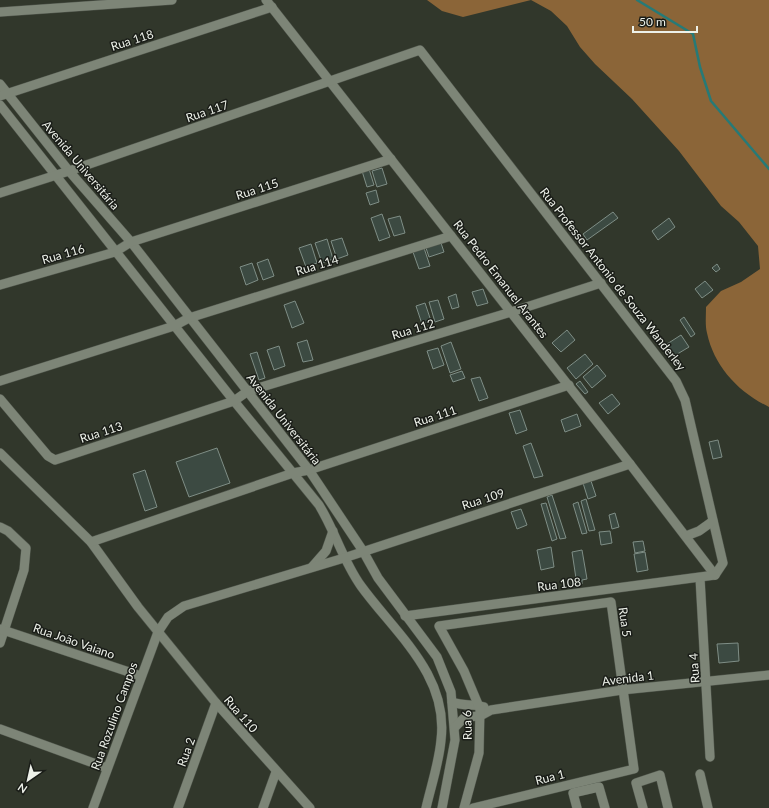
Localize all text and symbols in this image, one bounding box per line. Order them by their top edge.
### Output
scale bar [633,8,697,34]
text: 50 m [639,14,666,29]
street label: Rua 118 [109,26,155,54]
street label: Rua 117 [184,97,230,125]
street label: Avenida Universitária [39,117,123,213]
street label: Rua 115 [234,175,280,203]
street label: Rua Professor Antonio de Souza Wanderley [537,185,690,374]
street label: Rua Pedro Emanuel Arantes [450,217,552,341]
street label: Rua 116 [40,241,86,267]
street label: Rua 114 [294,251,340,279]
street label: Rua 112 [390,315,436,343]
street label: Avenida Universitária [244,370,324,468]
street label: Rua 111 [412,402,458,430]
street label: Rua 113 [78,418,124,446]
street label: Rua 109 [460,485,506,513]
street label: Rua 108 [536,574,582,594]
street label: Rua 5 [615,606,635,638]
street label: Rua João Vaiano [31,620,117,662]
street label: Rua 4 [685,652,703,683]
street label: Rua Rozulino Campos [87,660,141,772]
street label: Avenida 1 [601,667,655,689]
street label: Rua 110 [221,693,261,736]
street label: Rua 6 [459,710,475,740]
street label: Rua 2 [174,735,198,769]
north arrow [8,760,48,800]
street label: Rua 1 [534,766,566,788]
text: N [15,781,29,796]

